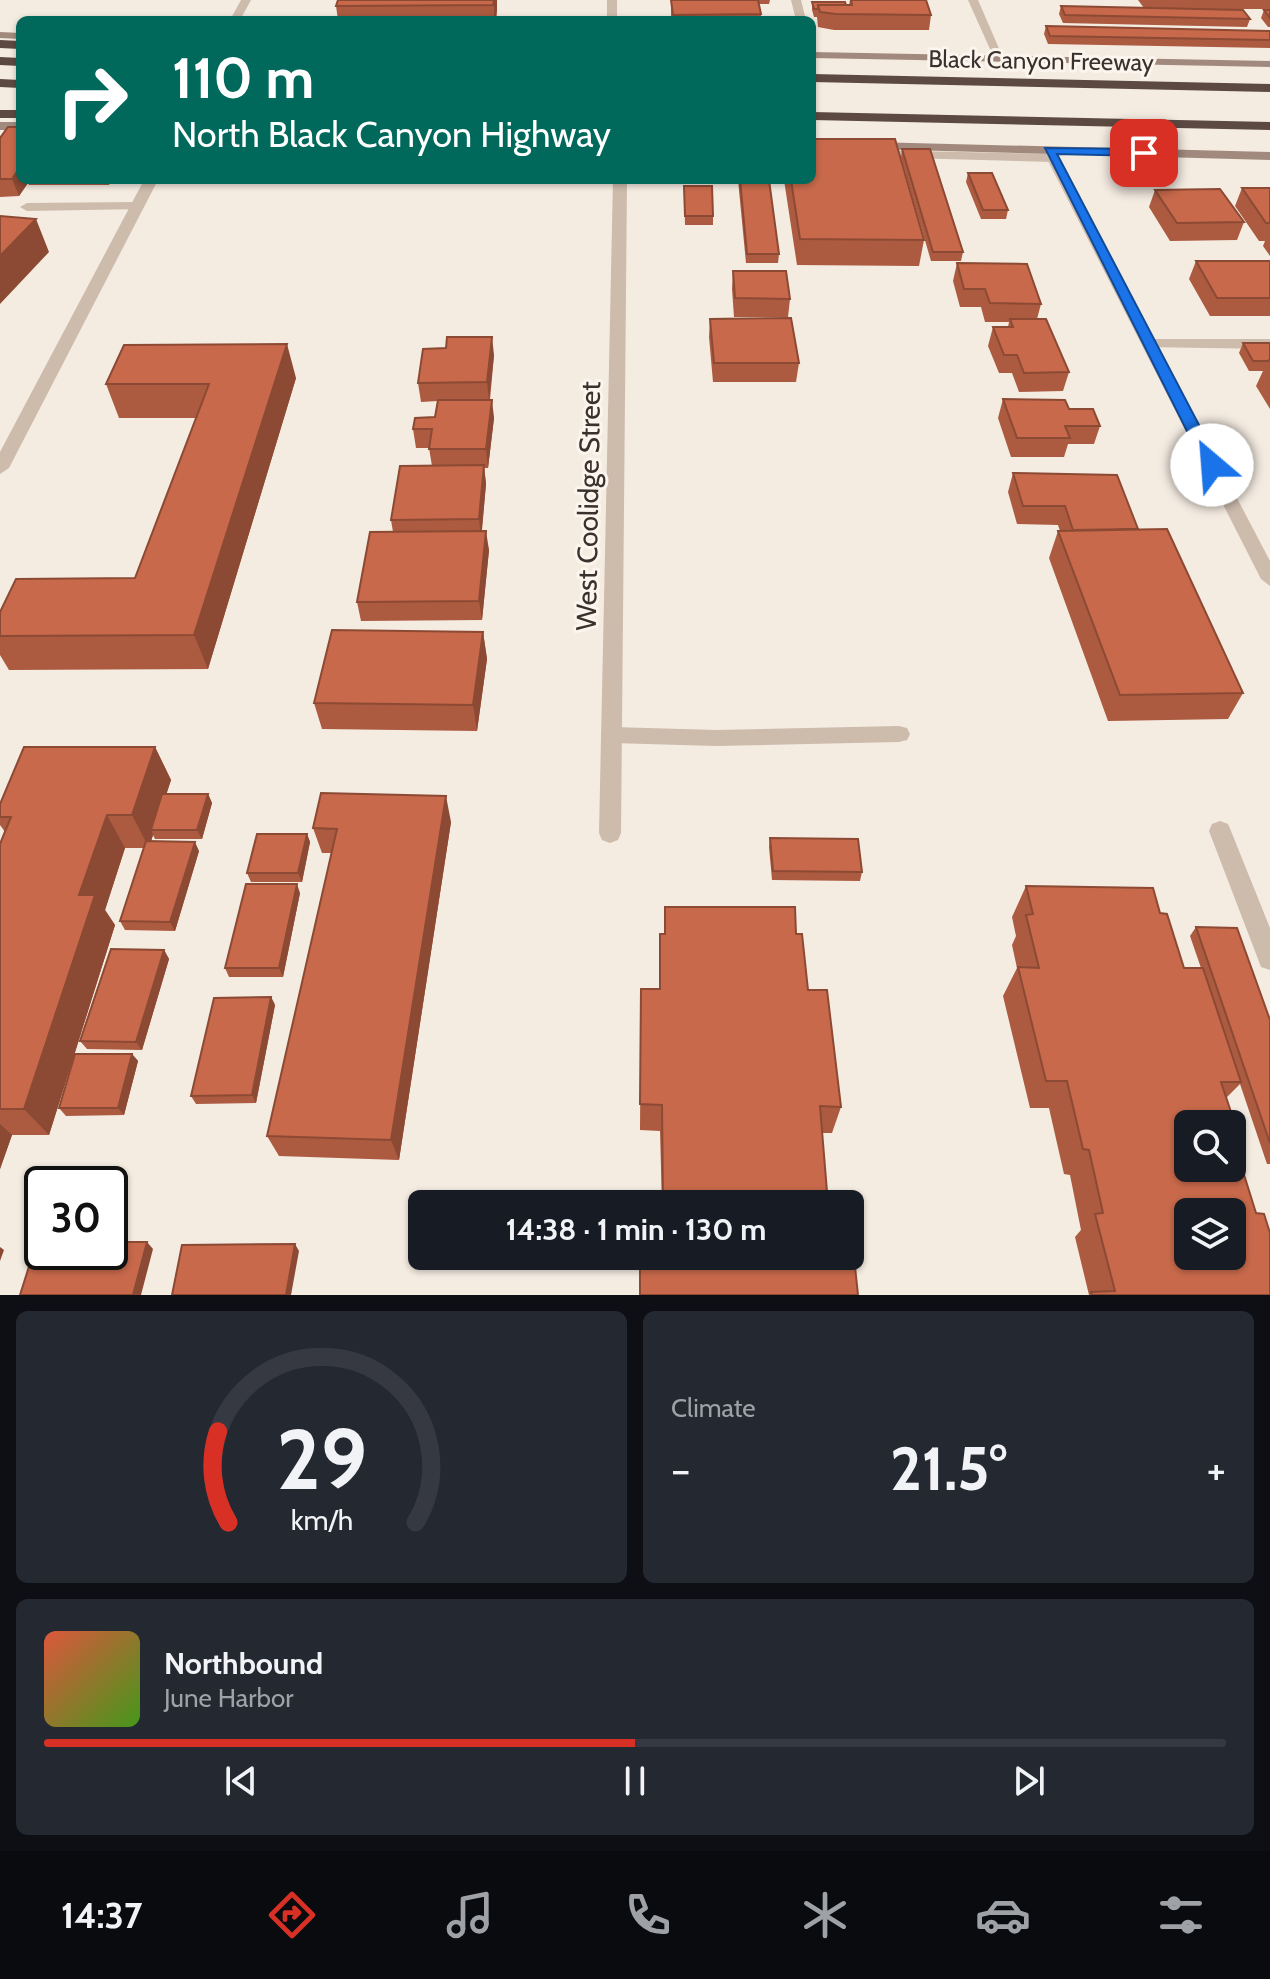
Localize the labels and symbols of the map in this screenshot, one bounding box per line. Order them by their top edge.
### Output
street label: Black Canyon Freeway [928,44,1154,77]
pin [1110,119,1178,187]
street label: West Coolidge Street [569,381,607,631]
position arrow [1170,423,1254,507]
speed limit sign: 30 [24,1166,128,1270]

